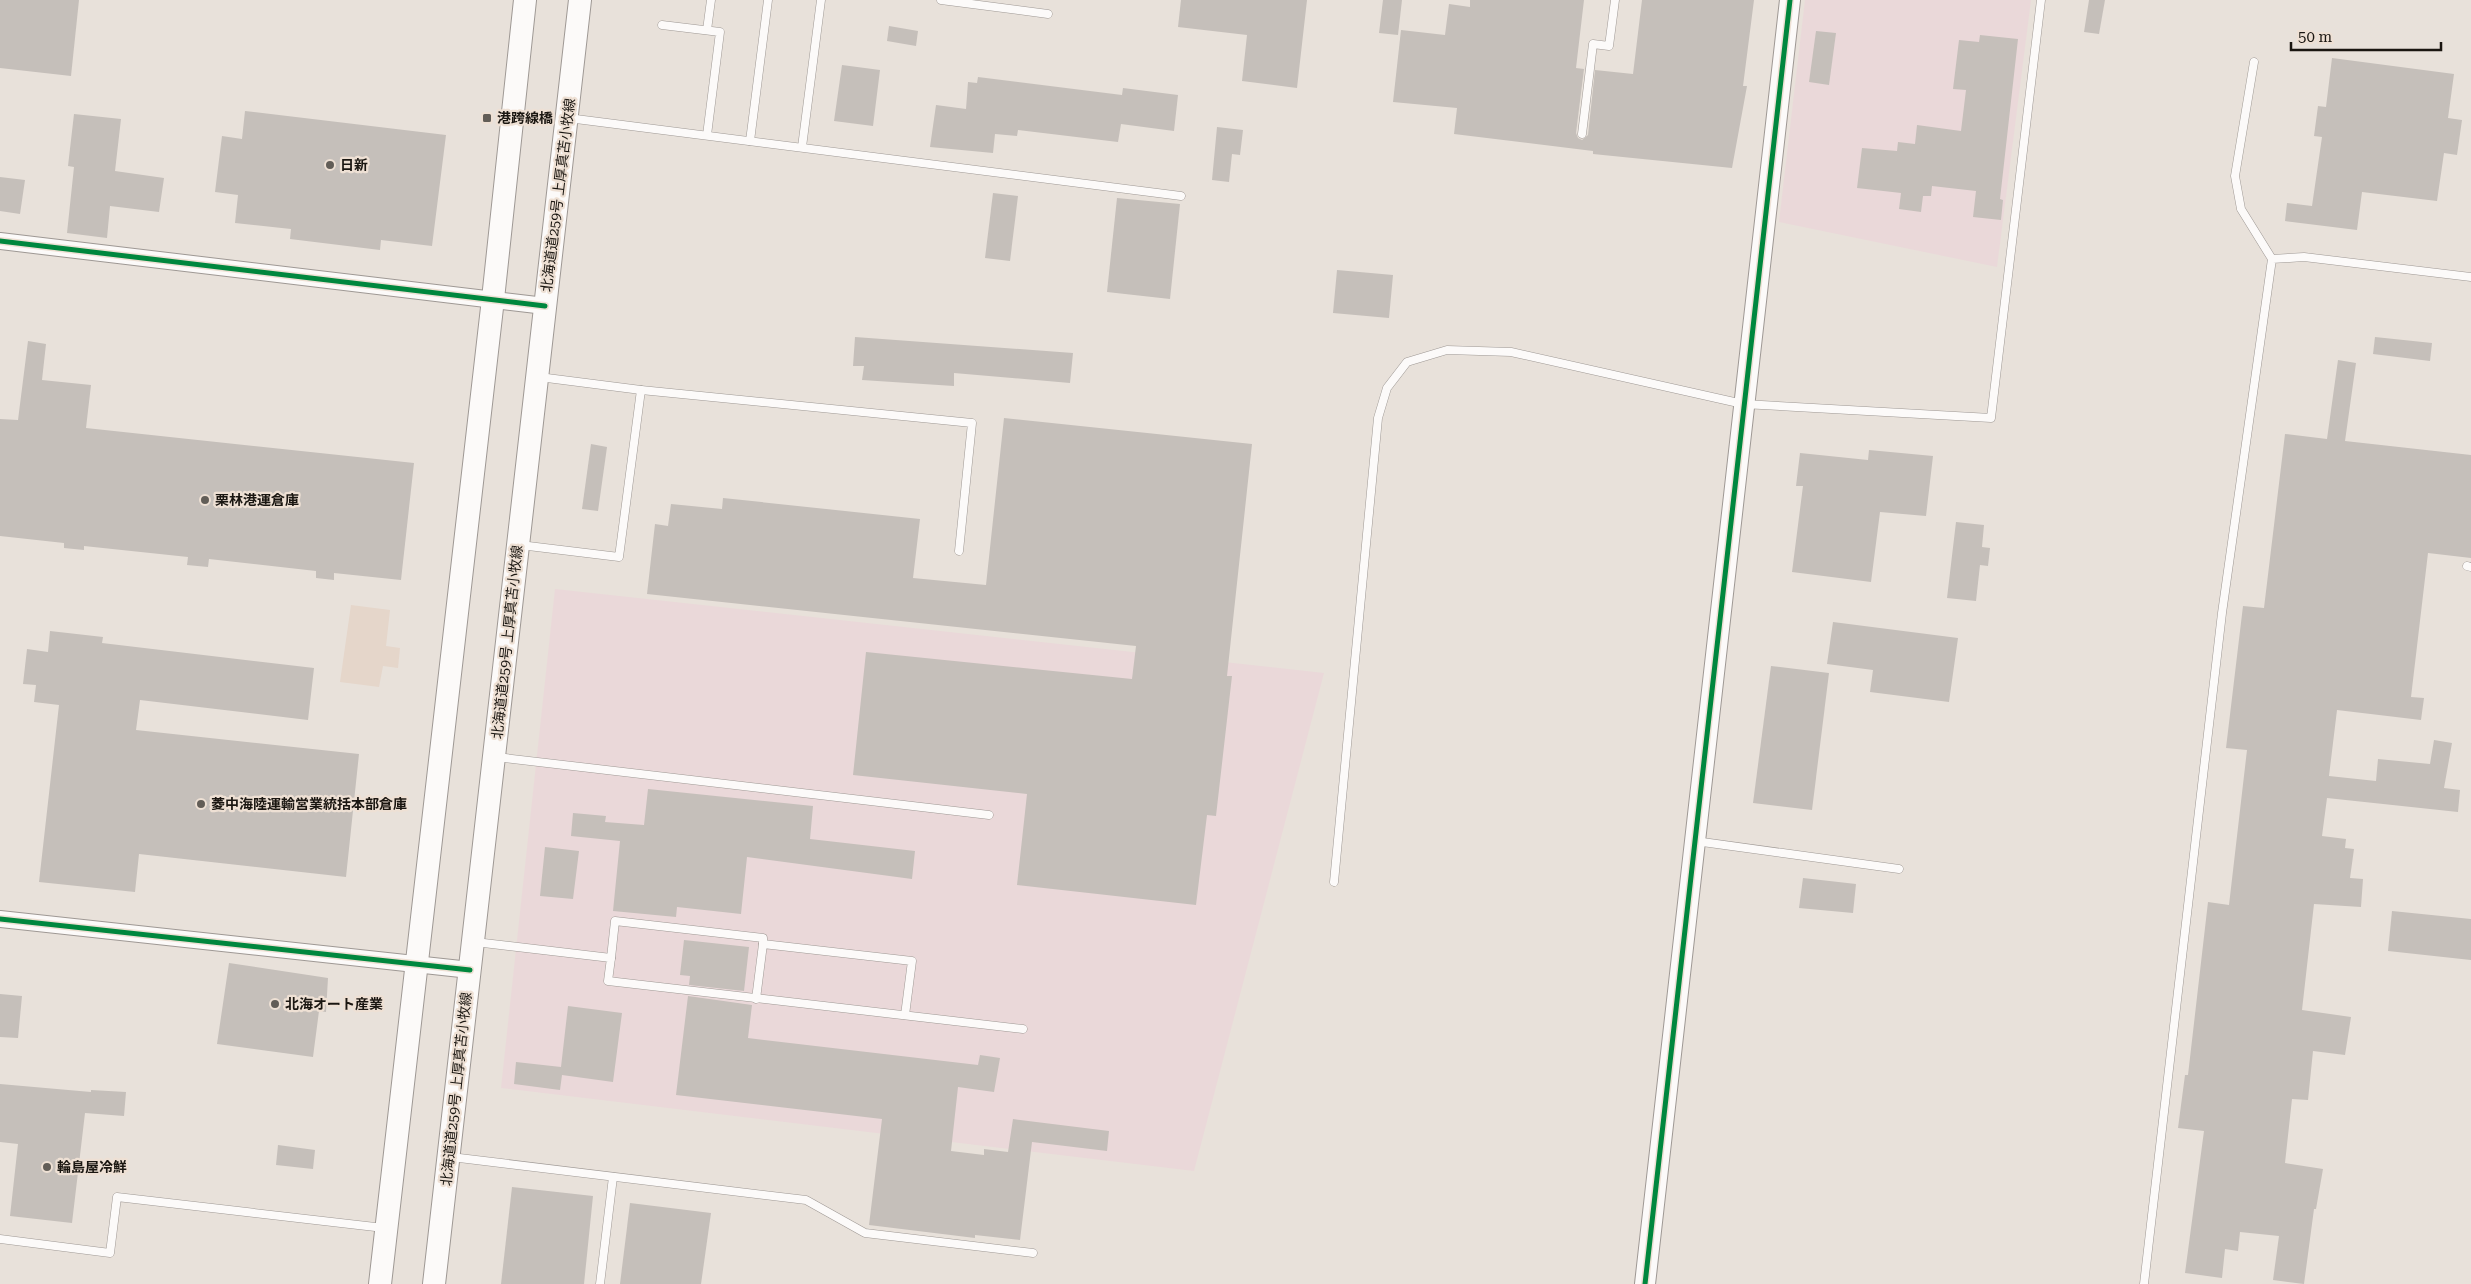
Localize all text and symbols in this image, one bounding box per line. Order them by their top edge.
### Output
scale bar [2291,20,2441,52]
text: 50 m [2298,28,2333,46]
street label: 北海道道259号 上厚真苫小牧線 [538,97,578,293]
place label: 港跨線橋 [497,110,553,126]
marker: 港跨線橋 [481,112,493,124]
place label: 日新 [340,157,368,173]
marker: 日新 [324,159,336,171]
place label: 栗林港運倉庫 [215,492,299,508]
marker: 栗林港運倉庫 [199,494,211,506]
street label: 北海道道259号 上厚真苫小牧線 [489,544,525,740]
place label: 菱中海陸運輸営業統括本部倉庫 [211,796,407,812]
marker: 菱中海陸運輸営業統括本部倉庫 [195,798,207,810]
street label: 北海道道259号 上厚真苫小牧線 [438,991,474,1187]
place label: 北海オート産業 [285,996,383,1012]
marker: 北海オート産業 [269,998,281,1010]
place label: 輪島屋冷鮮 [57,1159,127,1175]
marker: 輪島屋冷鮮 [41,1161,53,1173]

